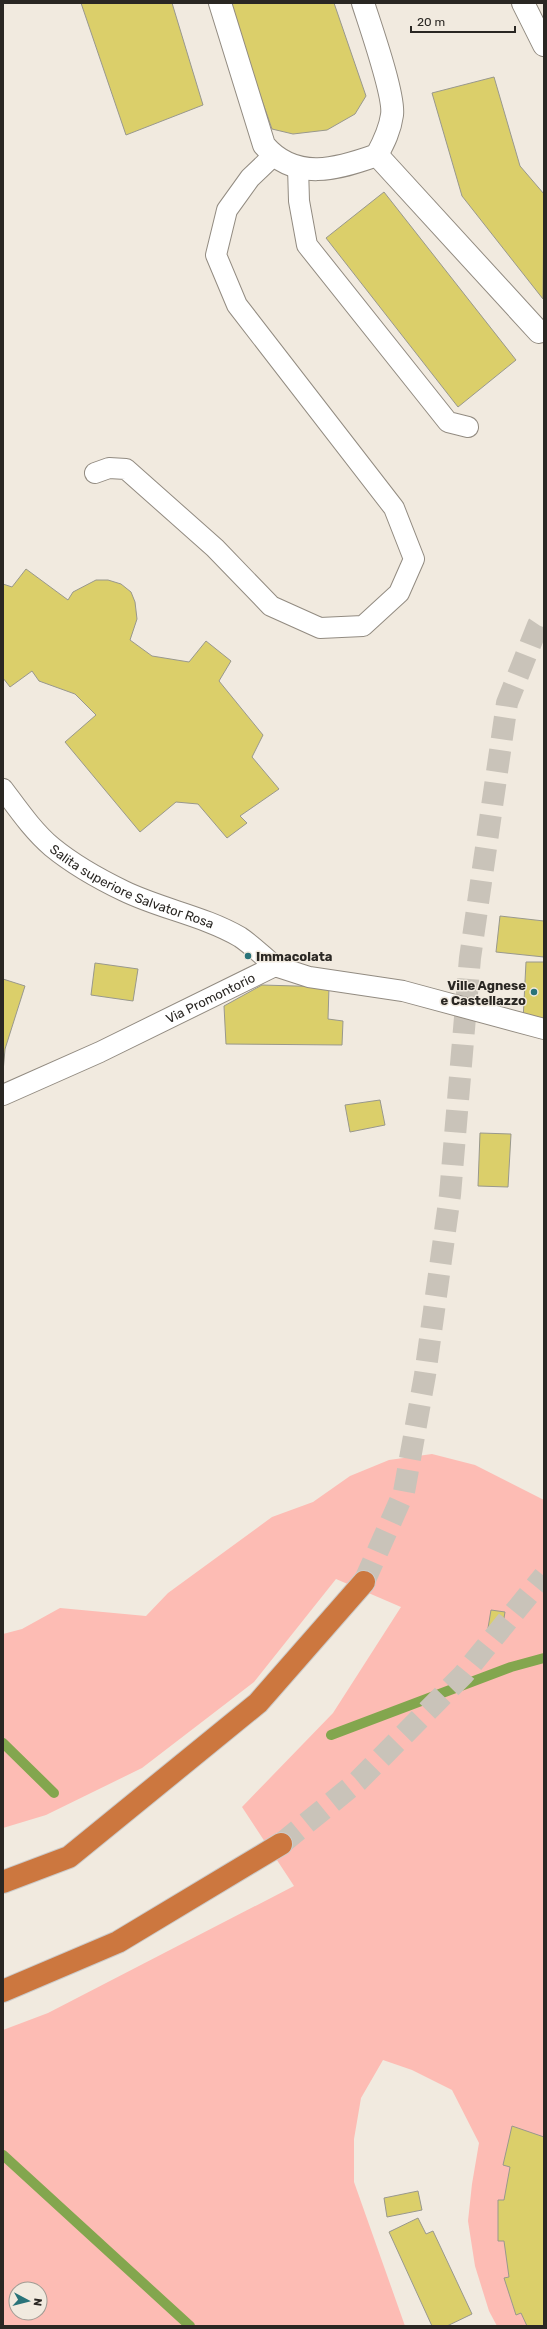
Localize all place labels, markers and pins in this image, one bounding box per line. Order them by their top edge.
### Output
place label: Immacolata [256,949,332,964]
marker: Immacolata [243,951,253,961]
place label: Ville Agnese e Castellazzo [440,978,526,1008]
marker: Ville Agnese e Castellazzo [529,987,539,997]

